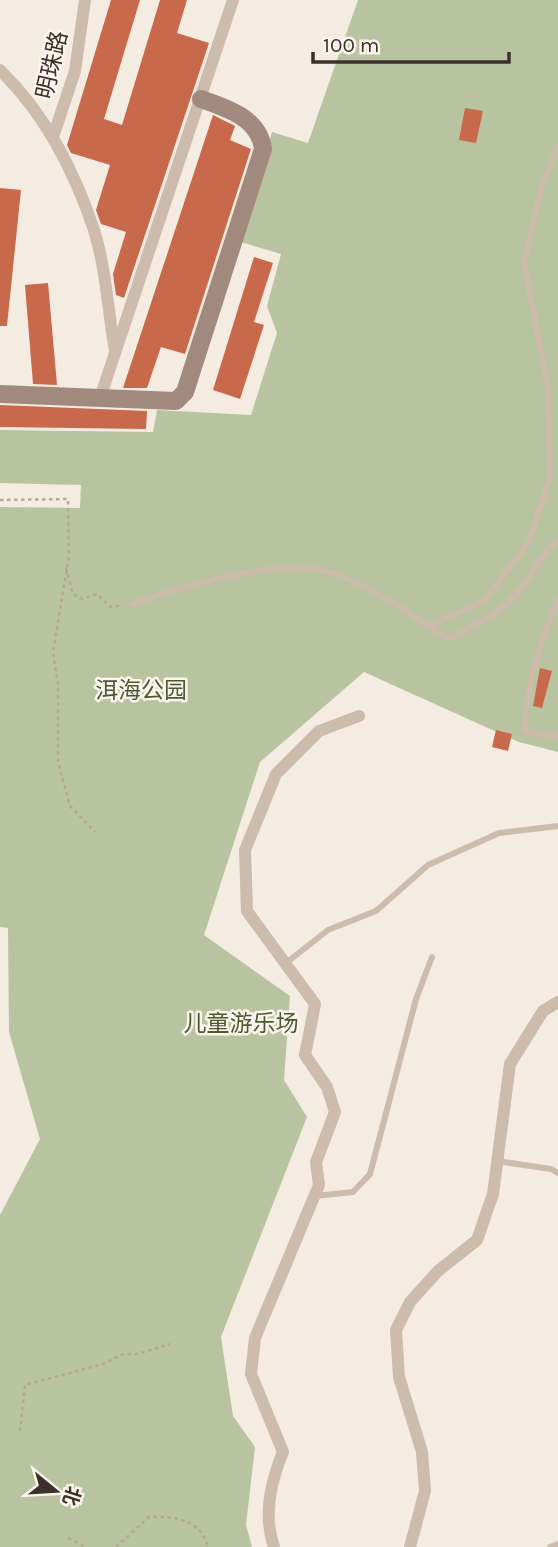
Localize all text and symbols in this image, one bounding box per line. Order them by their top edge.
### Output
scale bar [313,21,509,65]
street label: 明珠路 [31,28,73,102]
text: 100 m [323,33,380,57]
park label: 洱海公园 [95,677,187,704]
park label: 儿童游乐场 [184,1010,299,1037]
north arrow [21,1456,91,1526]
text: 北 [58,1484,85,1508]

